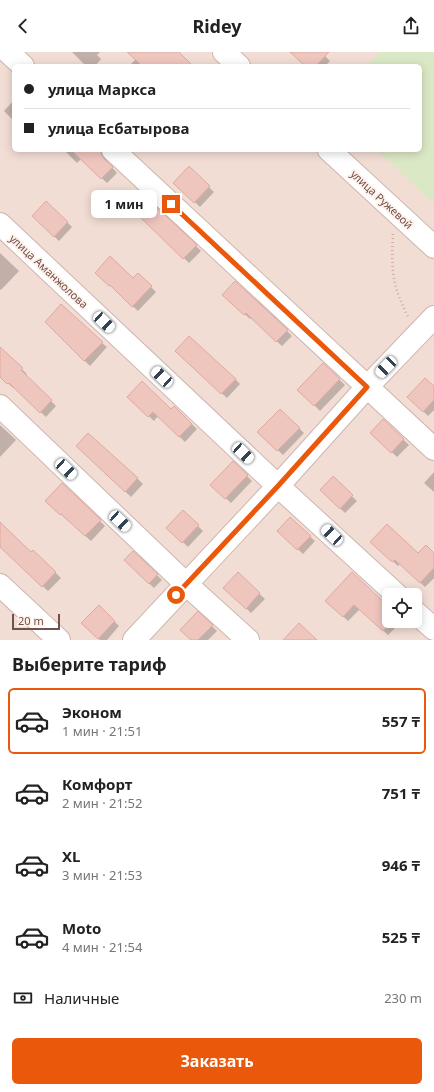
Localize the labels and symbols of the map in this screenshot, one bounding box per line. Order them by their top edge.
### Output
street label: улица Ружевой [348,166,416,232]
callout: 1 мин [91,190,157,218]
route end [162,195,180,213]
street label: улица Аманжолова [6,231,92,311]
car [91,309,117,335]
car [373,354,399,380]
car [149,364,175,390]
car [230,440,256,466]
car [53,456,79,482]
car [107,508,133,534]
car [319,522,345,548]
route start [167,586,185,604]
scale bar [12,612,60,631]

